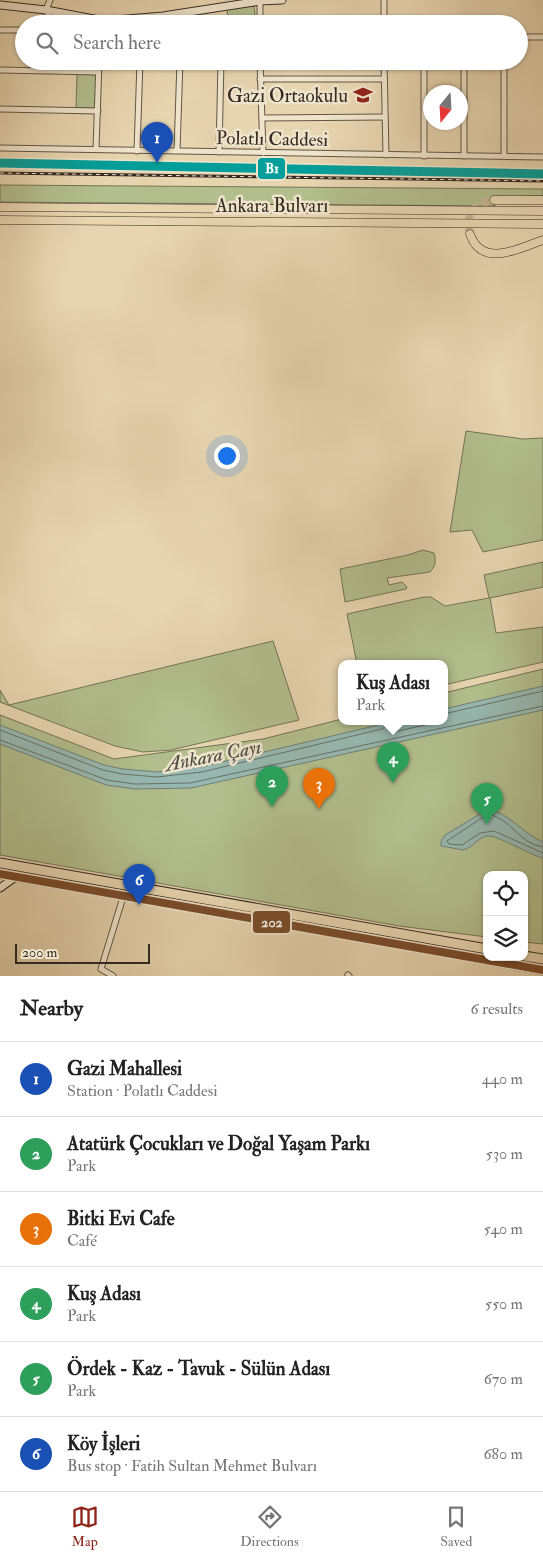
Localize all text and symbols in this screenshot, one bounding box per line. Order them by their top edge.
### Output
search box [15,15,528,70]
icon: search [33,29,61,57]
text: Search here [73,31,161,55]
place label: Gazi Ortaokulu [227,84,348,108]
school or university icon: Gazi Ortaokulu [352,84,374,106]
north arrow [423,85,468,130]
pin: 1 [141,122,173,163]
street label: Polatlı Caddesi [216,126,328,152]
line badge: B1 [257,157,286,180]
text: B1 [265,160,279,177]
street label: Ankara Bulvarı [215,194,328,218]
your location [214,443,240,469]
popup [338,660,448,725]
text: Kuş Adası [356,671,430,695]
text: Park [356,695,385,715]
water label: Ankara Çayı [161,734,263,777]
pin: 4 [377,742,409,783]
pin: 2 [256,766,288,807]
pin: 3 [303,768,335,809]
pin: 5 [471,783,503,824]
pin: 6 [123,864,155,905]
map controls [483,871,528,961]
button: locate [483,871,528,916]
line badge: 202 [252,910,291,934]
text: 202 [261,914,283,931]
button: layers [483,916,528,961]
scale bar [15,941,150,964]
text: 200 m [22,944,57,961]
text: Nearby [20,995,83,1022]
text: 6 results [471,999,523,1019]
text: Gazi Mahallesi [67,1057,182,1081]
text: 1 [33,1069,39,1089]
text: 440 m [482,1069,523,1089]
text: Station · Polatlı Caddesi [67,1081,217,1101]
text: Atatürk Çocukları ve Doğal Yaşam Parkı [67,1132,370,1156]
text: 2 [32,1144,40,1164]
text: 530 m [486,1144,523,1164]
text: Park [67,1156,96,1176]
text: Bitki Evi Cafe [67,1207,175,1231]
text: 3 [33,1219,39,1239]
text: 540 m [484,1219,523,1239]
text: Café [67,1231,97,1251]
text: Kuş Adası [67,1282,141,1306]
text: 4 [32,1294,40,1314]
text: 550 m [485,1294,523,1314]
text: Park [67,1306,96,1326]
text: Ördek - Kaz - Tavuk - Sülün Adası [67,1357,330,1381]
text: 5 [32,1369,40,1389]
text: 670 m [484,1369,523,1389]
text: Park [67,1381,96,1401]
text: Köy İşleri [67,1432,140,1456]
text: 6 [32,1444,40,1464]
text: 680 m [483,1444,523,1464]
text: Bus stop · Fatih Sultan Mehmet Bulvarı [67,1456,317,1476]
tab: Map [71,1503,99,1550]
tab: Directions [240,1503,299,1550]
tab: Saved [440,1503,472,1550]

